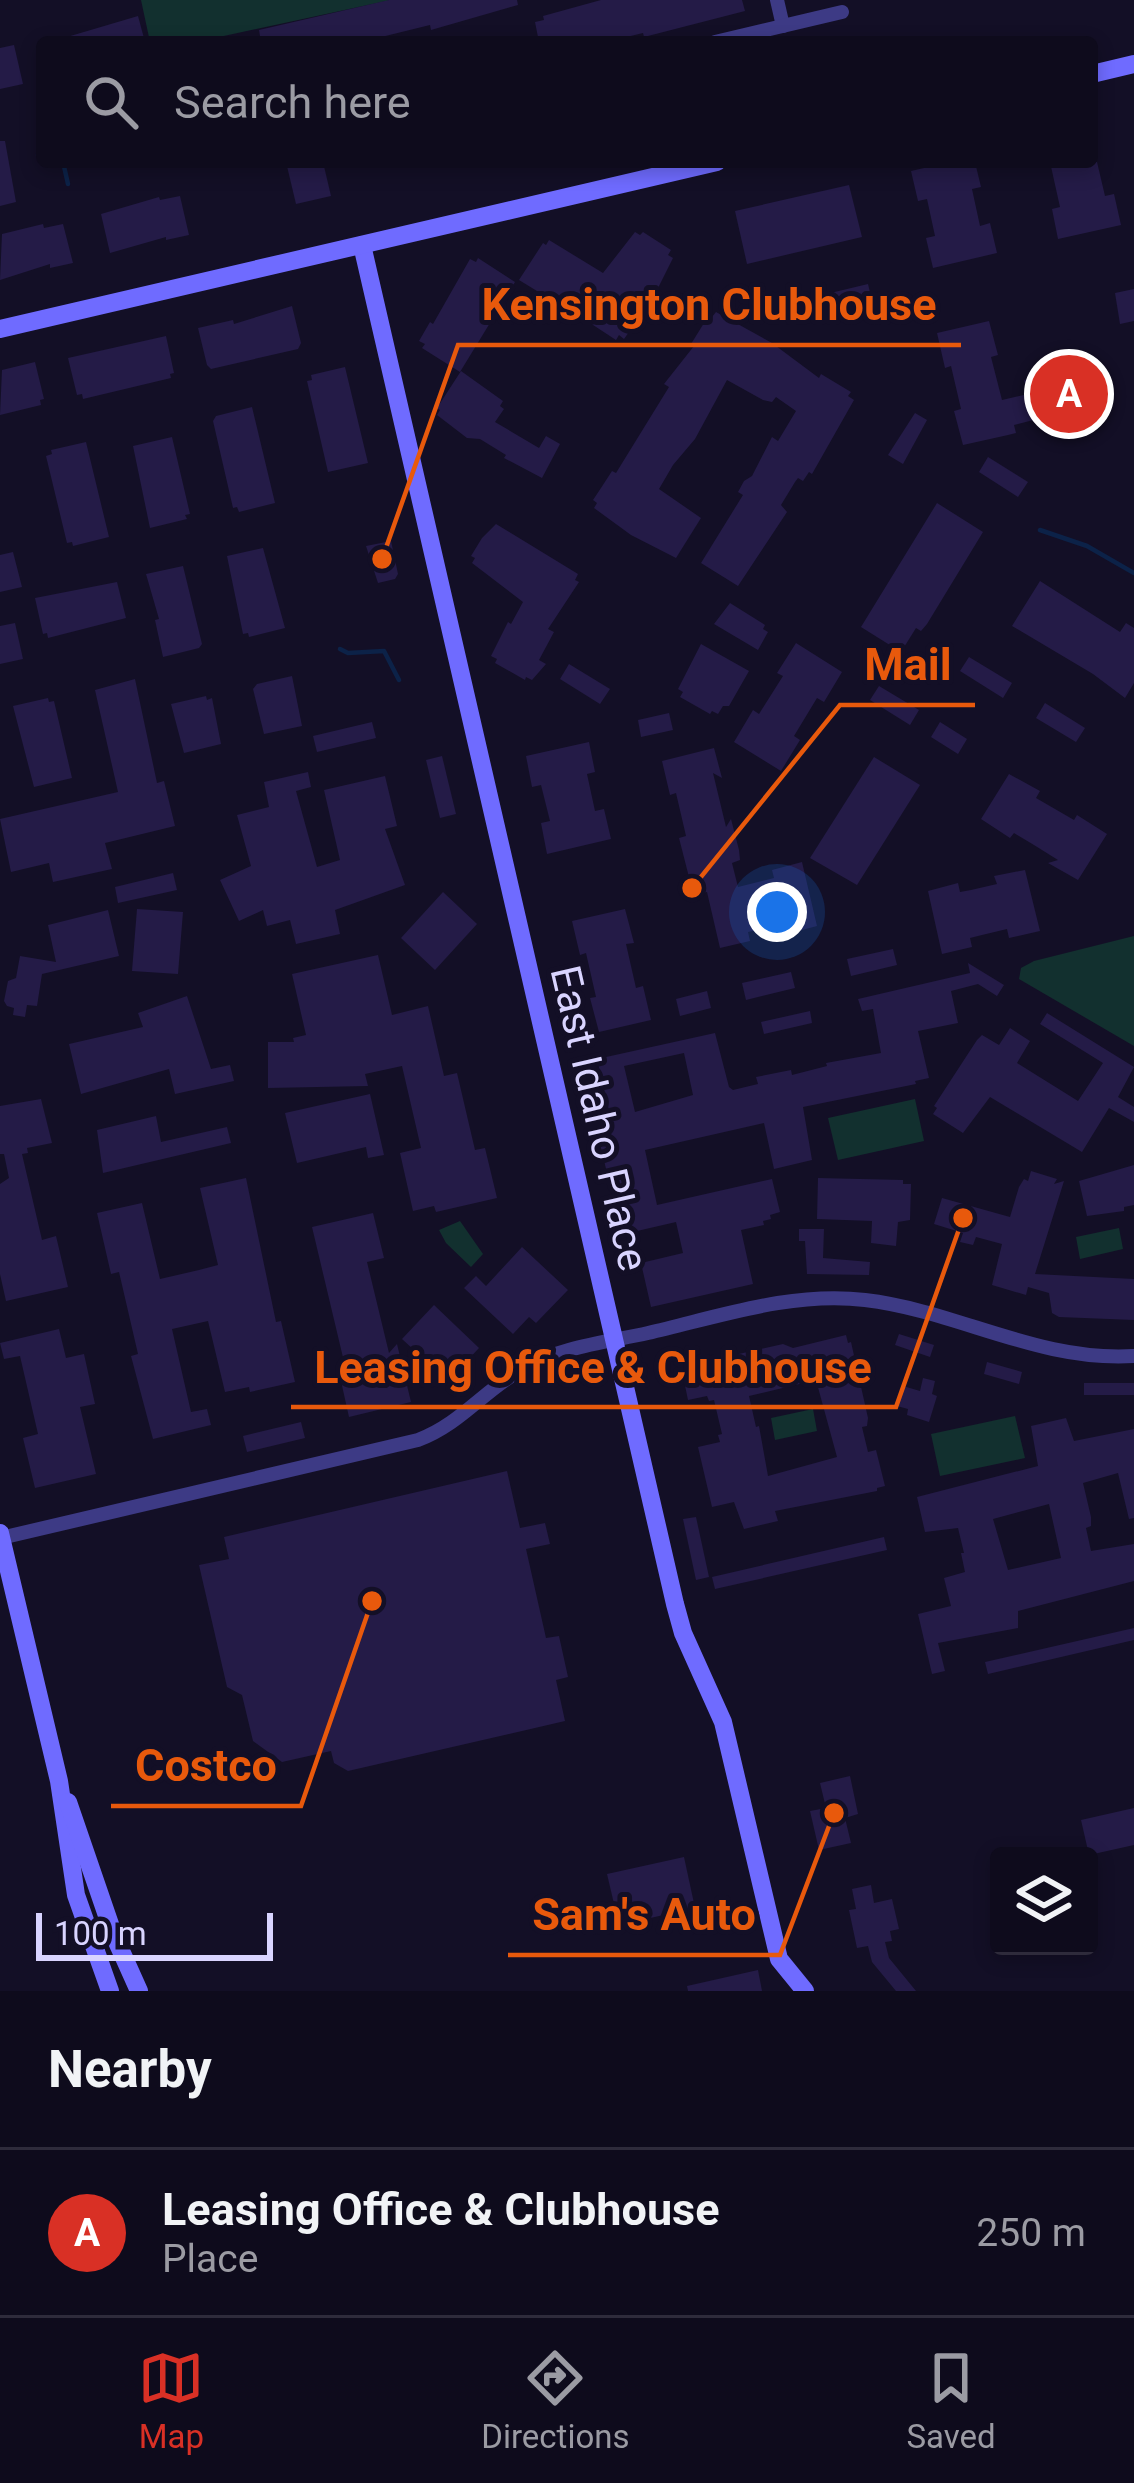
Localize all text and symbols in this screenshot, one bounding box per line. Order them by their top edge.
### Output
search box [36,36,1098,168]
icon: search [78,69,144,135]
text: Search here [174,76,411,129]
callout: Kensington Clubhouse [458,264,961,345]
text: Kensington Clubhouse [481,278,937,331]
pin: A [1030,349,1108,439]
callout: Mail [840,624,975,705]
text: Mail [864,638,952,691]
your location [747,882,807,942]
street label: East Idaho Place [541,961,658,1276]
callout: Leasing Office & Clubhouse [291,1326,896,1407]
text: Leasing Office & Clubhouse [314,1341,872,1394]
callout: Costco [111,1725,301,1806]
text: Costco [135,1739,277,1792]
map controls [990,1847,1098,1955]
button: layers [990,1847,1098,1955]
callout: Sam's Auto [508,1874,780,1955]
text: Sam's Auto [532,1888,756,1941]
scale bar [36,1907,273,1960]
text: 100 m [54,1914,147,1953]
text: Nearby [48,2040,212,2099]
text: Leasing Office & Clubhouse [162,2183,720,2236]
text: A [74,2210,100,2256]
text: 250 m [976,2210,1086,2256]
text: Place [162,2236,258,2282]
tab: Map [138,2345,204,2456]
tab: Directions [481,2345,630,2456]
tab: Saved [906,2345,996,2456]

